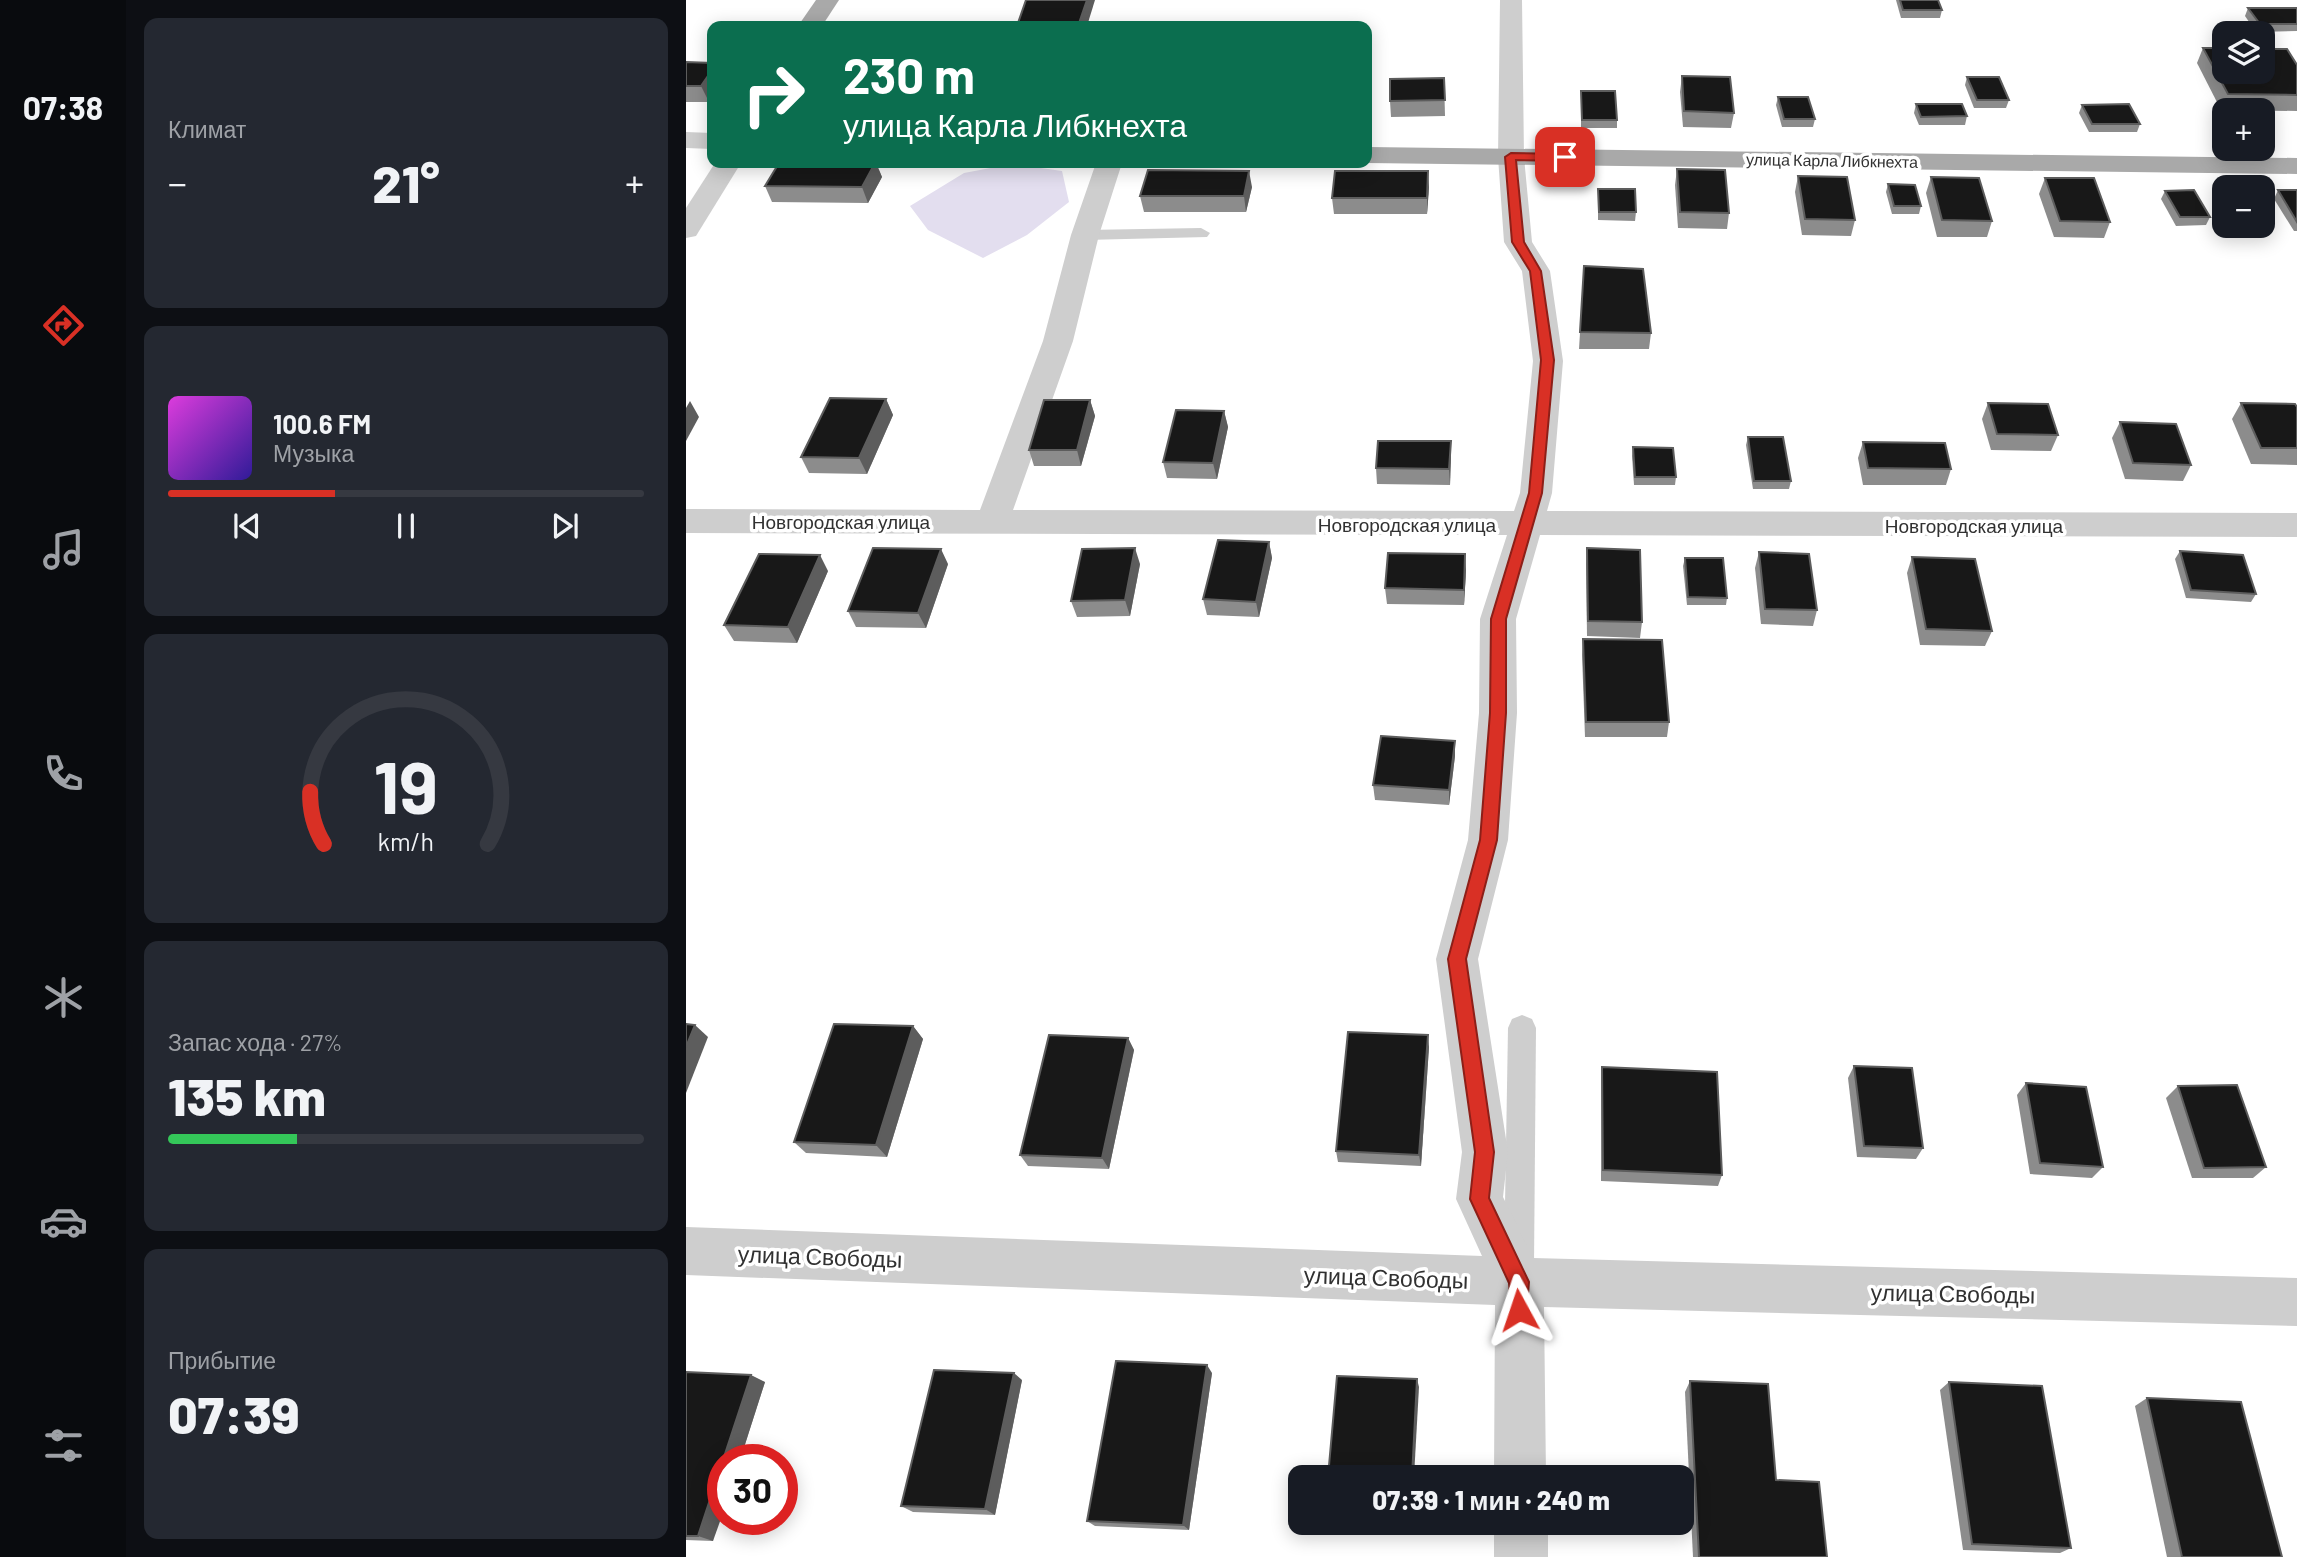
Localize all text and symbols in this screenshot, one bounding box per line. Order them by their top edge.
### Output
map controls [2212,21,2275,238]
button: layers [2212,21,2275,84]
text: 230 m [843,45,975,104]
icon: right [728,49,819,140]
text: 07:38 [23,88,103,126]
button: + [2212,98,2275,161]
text: улица Карла Либкнехта [843,105,1187,143]
text: Климат [168,115,246,143]
pin [1535,127,1595,187]
icon: arrive [1546,138,1584,176]
street label: улица Карла Либкнехта [1746,149,1918,171]
text: 21° [372,151,440,213]
text: − [168,159,187,205]
text: + [625,159,644,205]
button: − [2212,175,2275,238]
icon: directions [39,301,88,350]
text: 100.6 FM [273,408,371,439]
text: Музыка [273,439,354,467]
icon: previous [228,507,266,545]
icon: pause [387,507,425,545]
icon: next [546,507,584,545]
street label: Новгородская улица [752,510,931,533]
street label: Новгородская улица [1318,513,1497,536]
street label: Новгородская улица [1885,514,2064,537]
icon: music [39,525,88,574]
text: 19 [374,742,438,830]
icon: phone [39,749,88,798]
text: km/h [378,826,434,856]
icon: climate [39,973,88,1022]
text: Запас хода · 27% [168,1028,343,1056]
text: 135 km [168,1064,326,1126]
icon: car [39,1197,88,1246]
street label: улица Свободы [737,1239,903,1273]
street label: улица Свободы [1303,1260,1469,1294]
position arrow [1482,1273,1556,1347]
street label: улица Свободы [1870,1278,2036,1308]
text: Прибытие [168,1346,276,1374]
text: 07:39 [168,1382,300,1444]
icon: filters [39,1421,88,1470]
speed limit sign: 30 [707,1444,798,1535]
text: 07:39 · 1 мин · 240 m [1372,1484,1610,1515]

